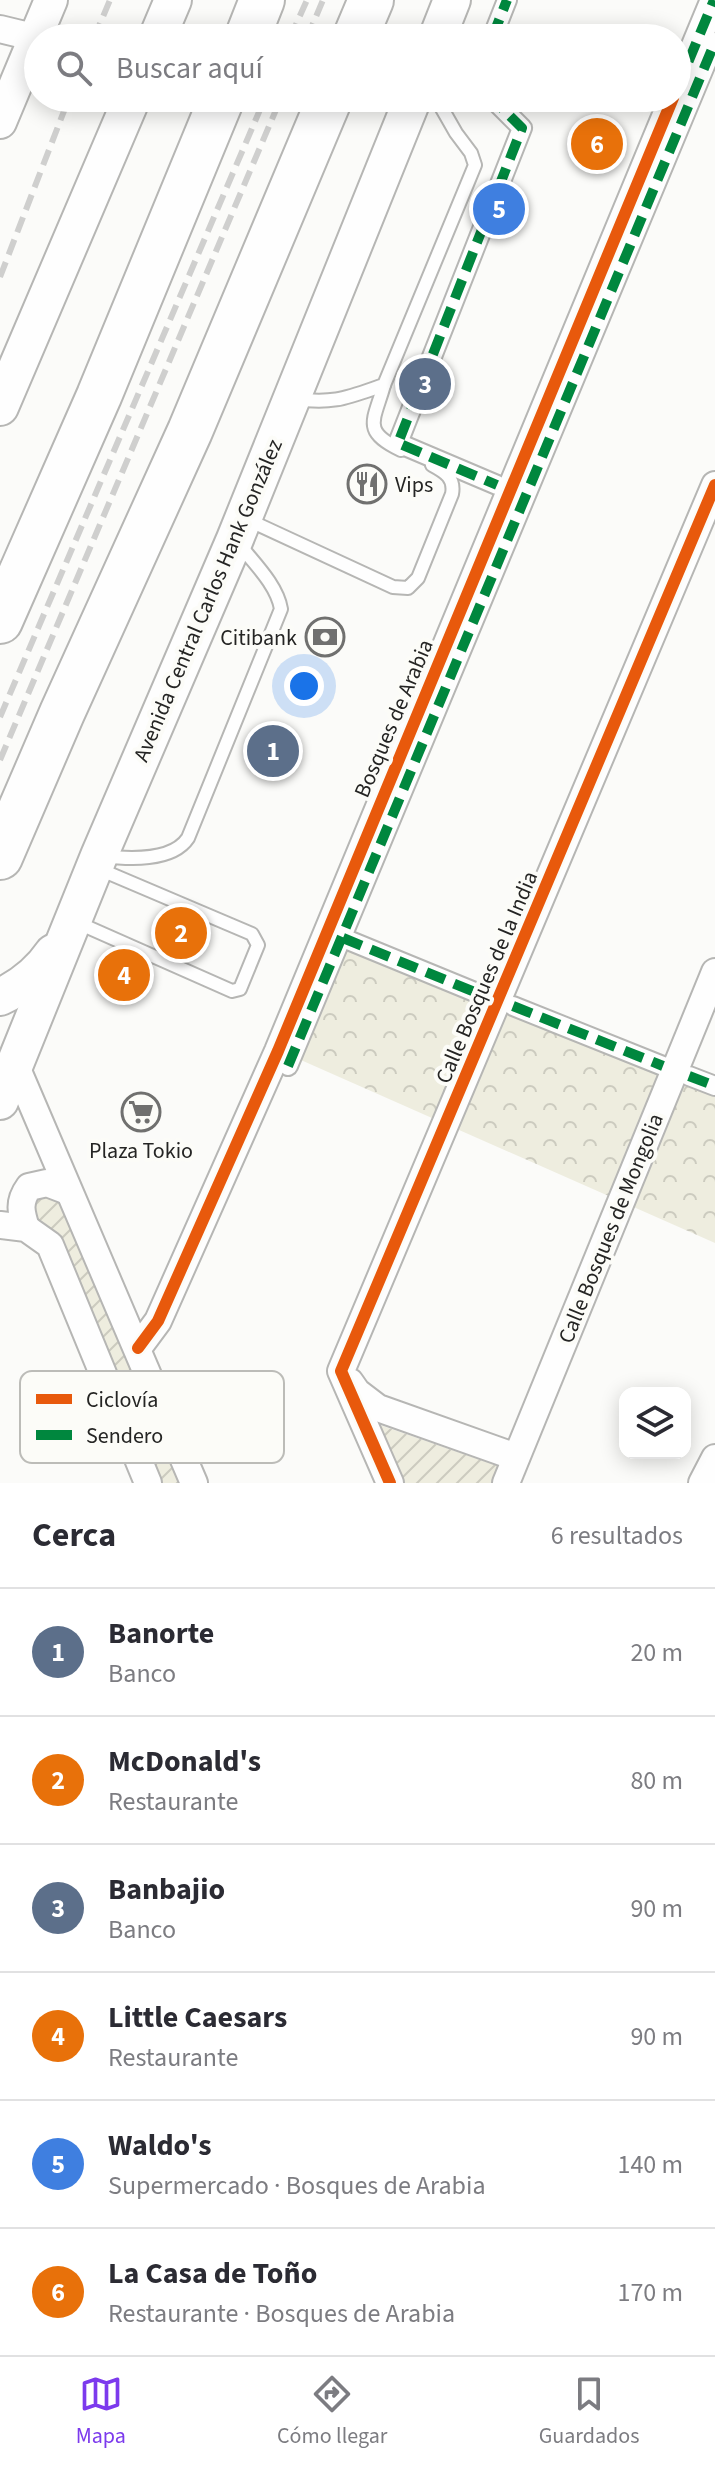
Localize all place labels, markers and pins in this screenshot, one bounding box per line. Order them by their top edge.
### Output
pin: 6 [571,114,623,174]
pin: 5 [473,179,525,239]
pin: 3 [399,354,451,414]
restaurant icon: Vips [346,463,388,505]
place label: Vips [395,469,433,501]
bank icon: Citibank [304,616,346,658]
place label: Citibank [220,622,297,654]
pin: 1 [247,721,299,781]
pin: 2 [155,903,207,963]
pin: 4 [98,945,150,1005]
supermarket icon: Plaza Tokio [120,1091,162,1133]
place label: Plaza Tokio [89,1135,193,1167]

